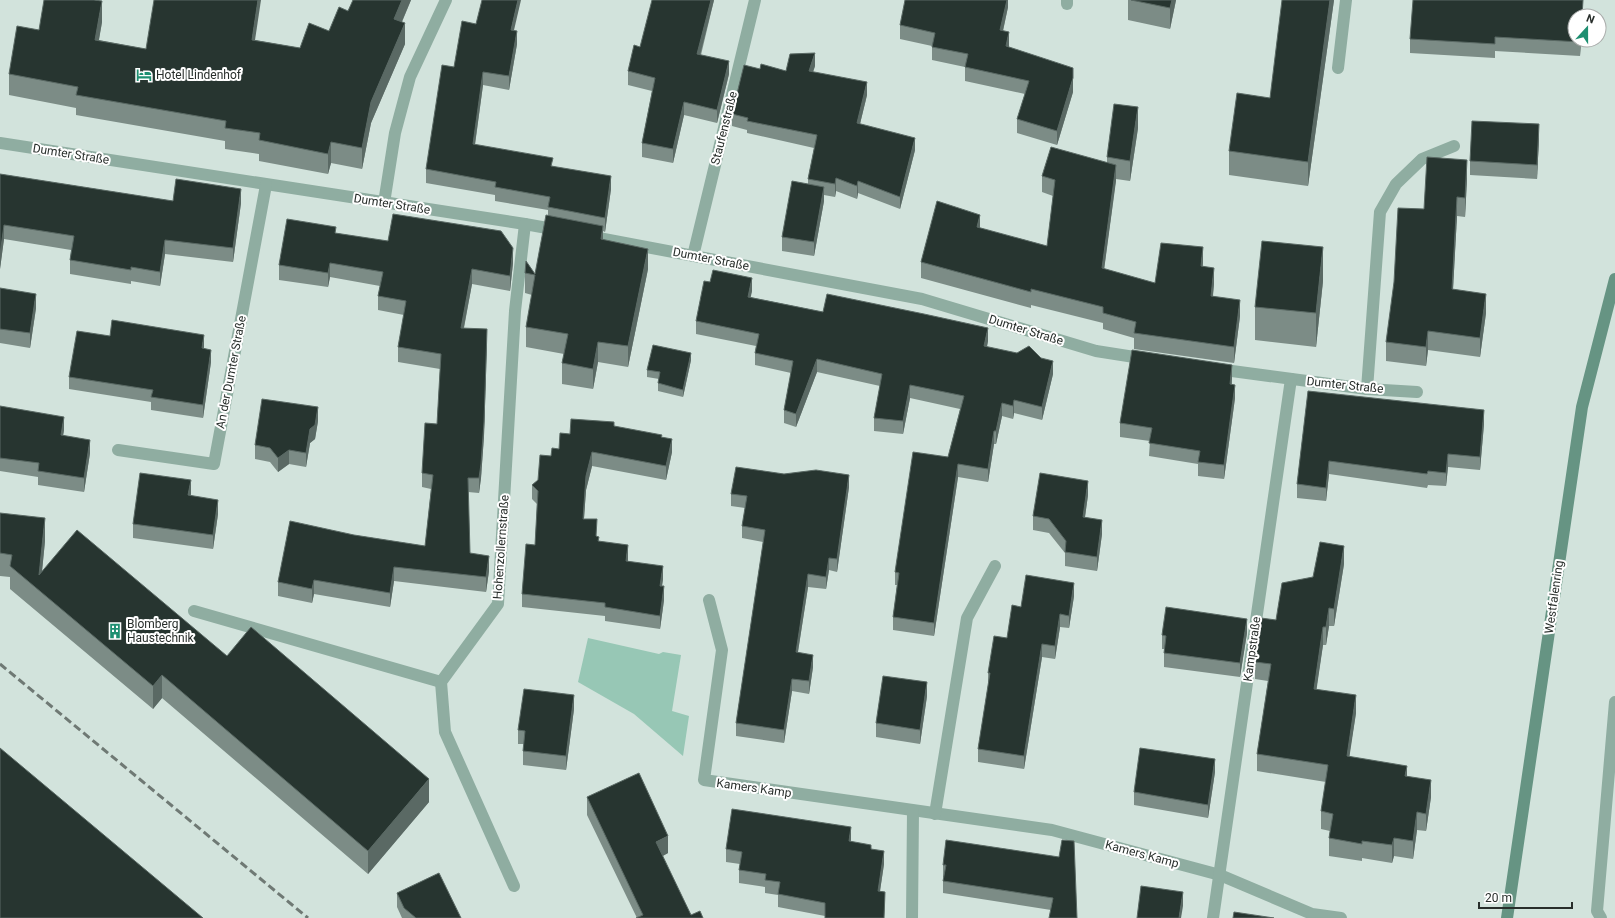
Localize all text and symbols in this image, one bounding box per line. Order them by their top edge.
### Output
north arrow [1567,8,1607,48]
text: N [1584,12,1597,27]
hotel icon: Hotel Lindenhof [135,66,153,84]
place label: Hotel Lindenhof [156,68,242,82]
street label: Staufenstraße [708,90,740,166]
street label: Dumter Straße [32,141,110,167]
street label: Dumter Straße [353,191,431,217]
street label: Dumter Straße [672,245,750,273]
street label: Dumter Straße [987,312,1065,348]
street label: An der Dumter Straße [213,314,249,430]
street label: Dumter Straße [1306,374,1384,396]
street label: Hohenzollernstraße [490,494,512,600]
street label: Westfalenring [1542,559,1566,635]
street label: Kampstraße [1241,616,1263,682]
place label: Blomberg Haustechnik [127,617,195,645]
building icon: Blomberg Haustechnik [106,622,124,640]
street label: Kamers Kamp [716,776,793,800]
street label: Kamers Kamp [1104,837,1181,871]
scale bar [1479,884,1572,910]
text: 20 m [1485,891,1512,905]

